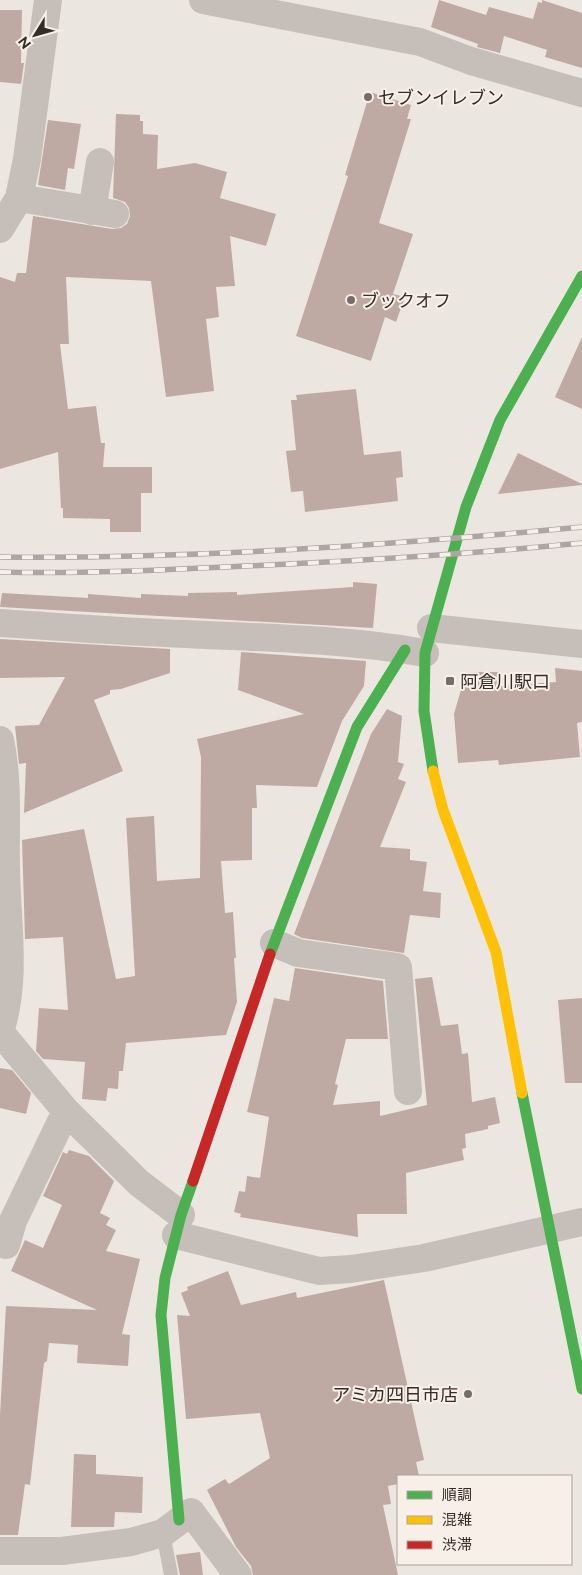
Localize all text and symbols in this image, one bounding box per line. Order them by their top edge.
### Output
north arrow [10,10,60,60]
text: N [15,34,34,52]
place label: セブンイレブン [378,87,504,108]
marker: セブンイレブン [362,91,374,103]
place label: ブックオフ [361,290,451,311]
marker: ブックオフ [345,294,357,306]
place label: 阿倉川駅口 [460,671,550,692]
marker: 阿倉川駅口 [444,675,456,687]
place label: アミカ四日市店 [332,1384,458,1405]
marker: アミカ四日市店 [462,1388,474,1400]
legend [397,1475,572,1565]
text: 順調 [442,1486,472,1504]
text: 混雑 [442,1511,472,1529]
text: 渋滞 [442,1536,472,1554]

